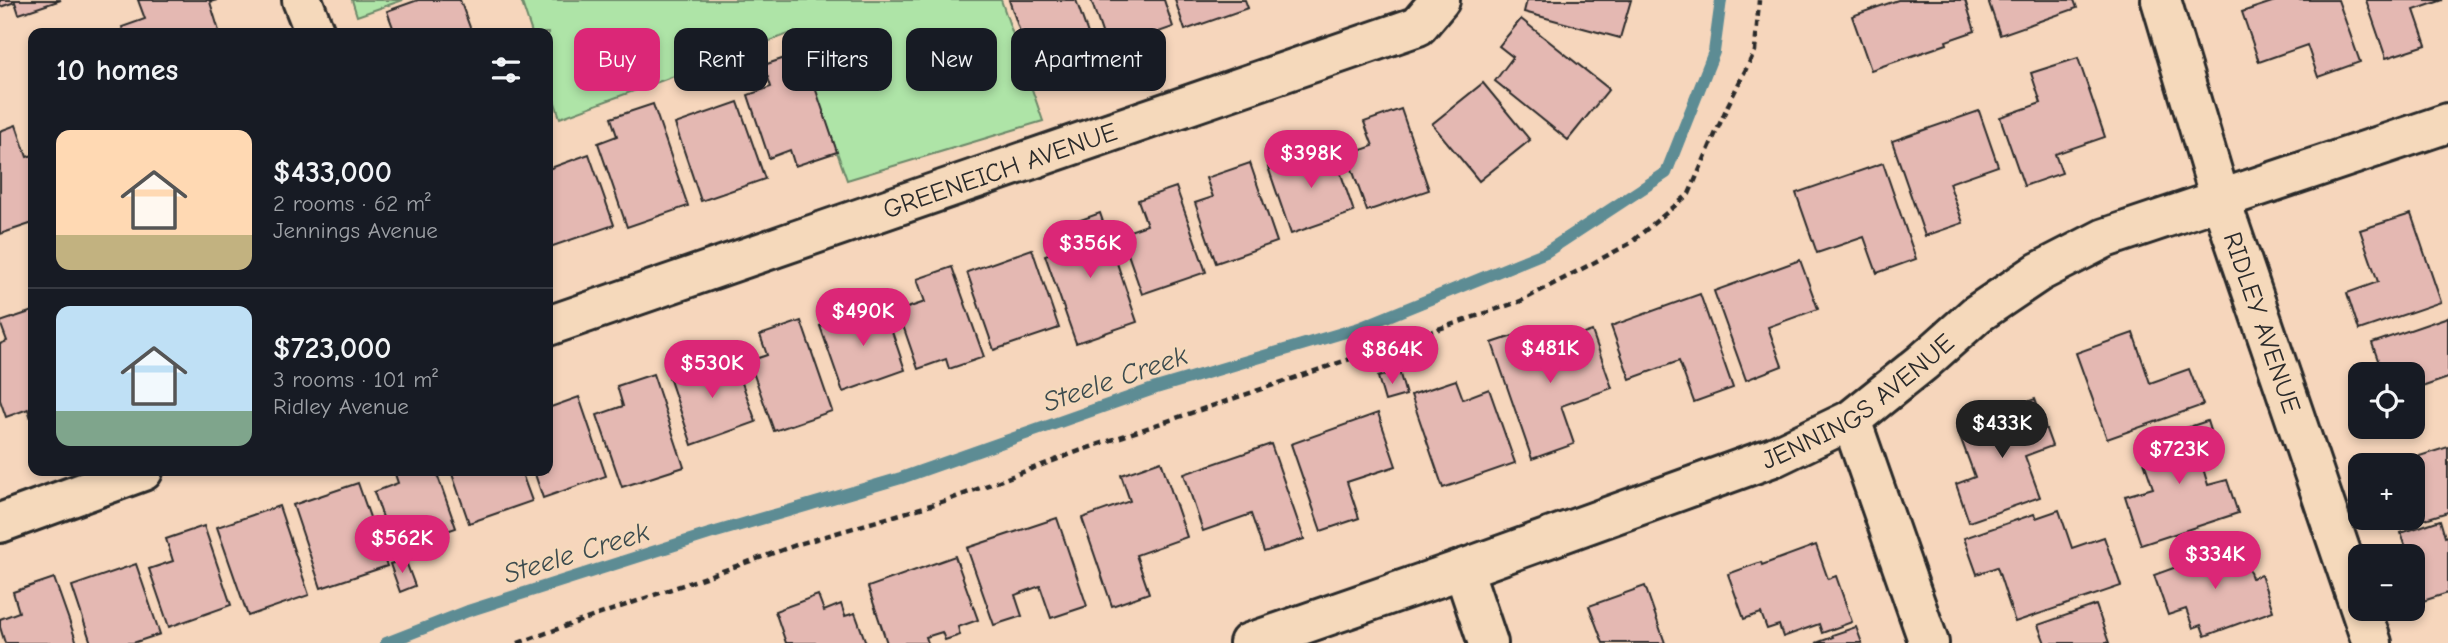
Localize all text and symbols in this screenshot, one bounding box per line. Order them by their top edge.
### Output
chip: Buy [574,28,660,91]
chip: Rent [674,28,768,91]
chip: Filters [782,28,892,91]
chip: New [906,28,997,91]
chip: Apartment [1011,28,1166,91]
icon: filters [487,51,525,89]
text: 10 homes [56,53,178,88]
street label: GREENEICH AVENUE [879,117,1121,225]
pin: $398K [1262,130,1360,190]
text: $398K [1280,139,1342,166]
text: $433,000 [273,155,392,190]
icon: home [112,158,196,242]
text: 2 rooms · 62 m² [273,190,431,217]
text: Jennings Avenue [273,217,438,244]
pin: $356K [1041,220,1139,280]
street label: RIDLEY AVENUE [2217,228,2306,417]
text: $356K [1059,229,1121,256]
pin: $490K [814,288,912,348]
text: $490K [832,297,894,324]
pin: $864K [1343,326,1441,386]
pin: $481K [1501,326,1599,385]
street label: JENNINGS AVENUE [1758,328,1960,476]
text: $723,000 [273,331,392,366]
icon: home [112,334,196,418]
text: $481K [1521,334,1579,361]
text: $864K [1361,335,1423,362]
water label: Steele Creek [1039,339,1192,419]
pin: $530K [663,340,761,400]
text: $530K [680,349,744,376]
map controls [2348,362,2425,621]
button: locate [2348,362,2425,439]
text: 3 rooms · 101 m² [273,366,438,393]
text: Ridley Avenue [273,393,409,420]
pin: $433K [1953,400,2051,460]
text: $433K [1972,409,2032,436]
pin: $723K [2130,426,2228,486]
text: $723K [2149,435,2209,462]
button: + [2348,453,2425,530]
pin: $562K [353,516,451,575]
water label: Steele Creek [500,516,653,590]
text: $562K [371,524,433,551]
pin: $334K [2166,532,2264,591]
text: $334K [2185,540,2245,567]
button: − [2348,544,2425,621]

